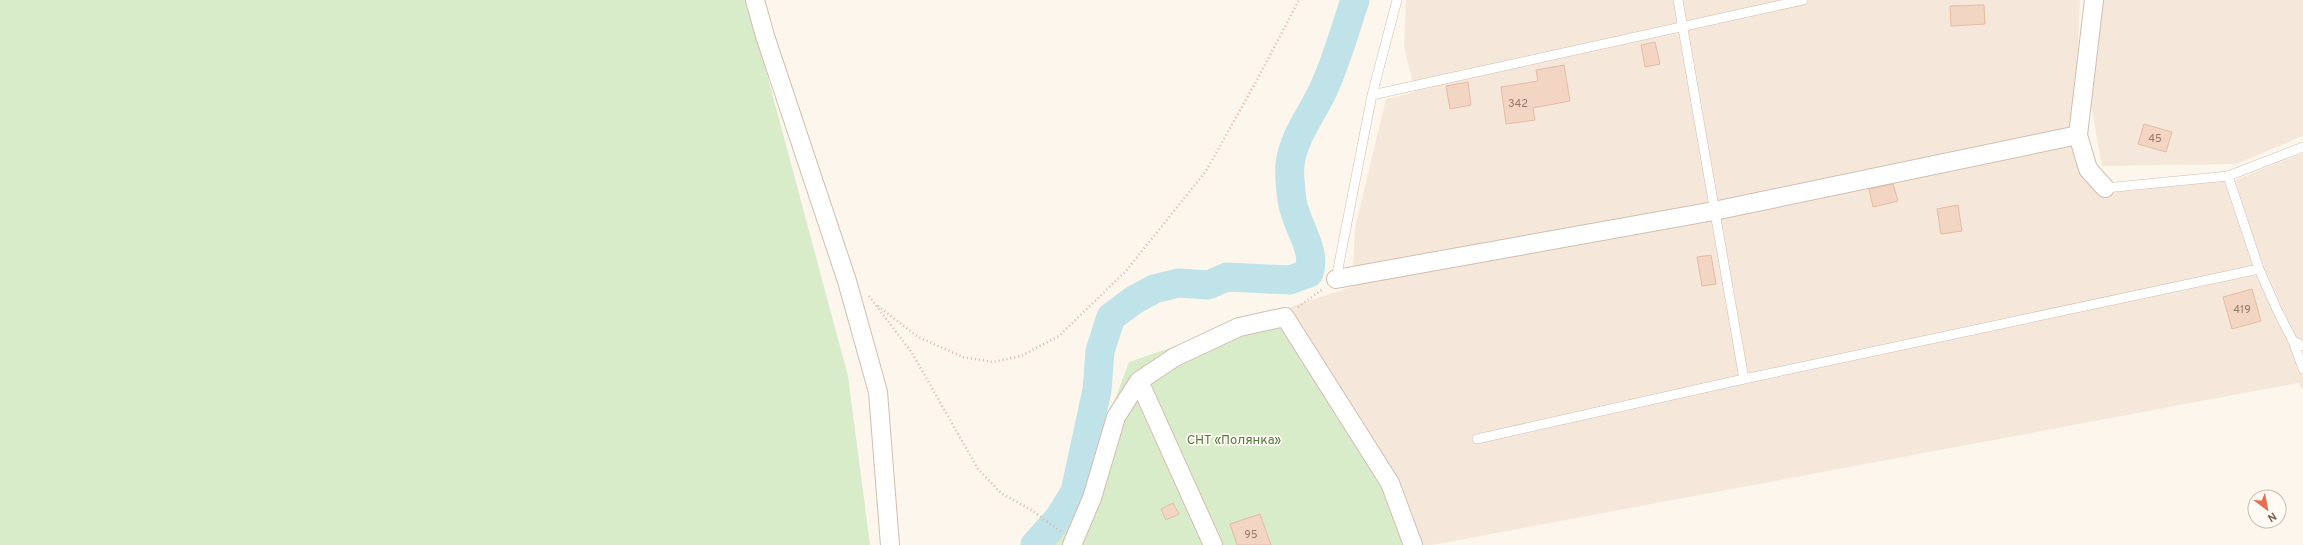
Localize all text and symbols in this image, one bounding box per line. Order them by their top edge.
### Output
house number: 342 [1508,97,1528,111]
house number: 45 [2148,132,2162,146]
house number: 419 [2233,303,2251,317]
park label: СНТ «Полянка» [1187,433,1282,449]
north arrow [2247,489,2287,529]
text: N [2265,509,2279,525]
house number: 95 [1244,528,1258,542]

